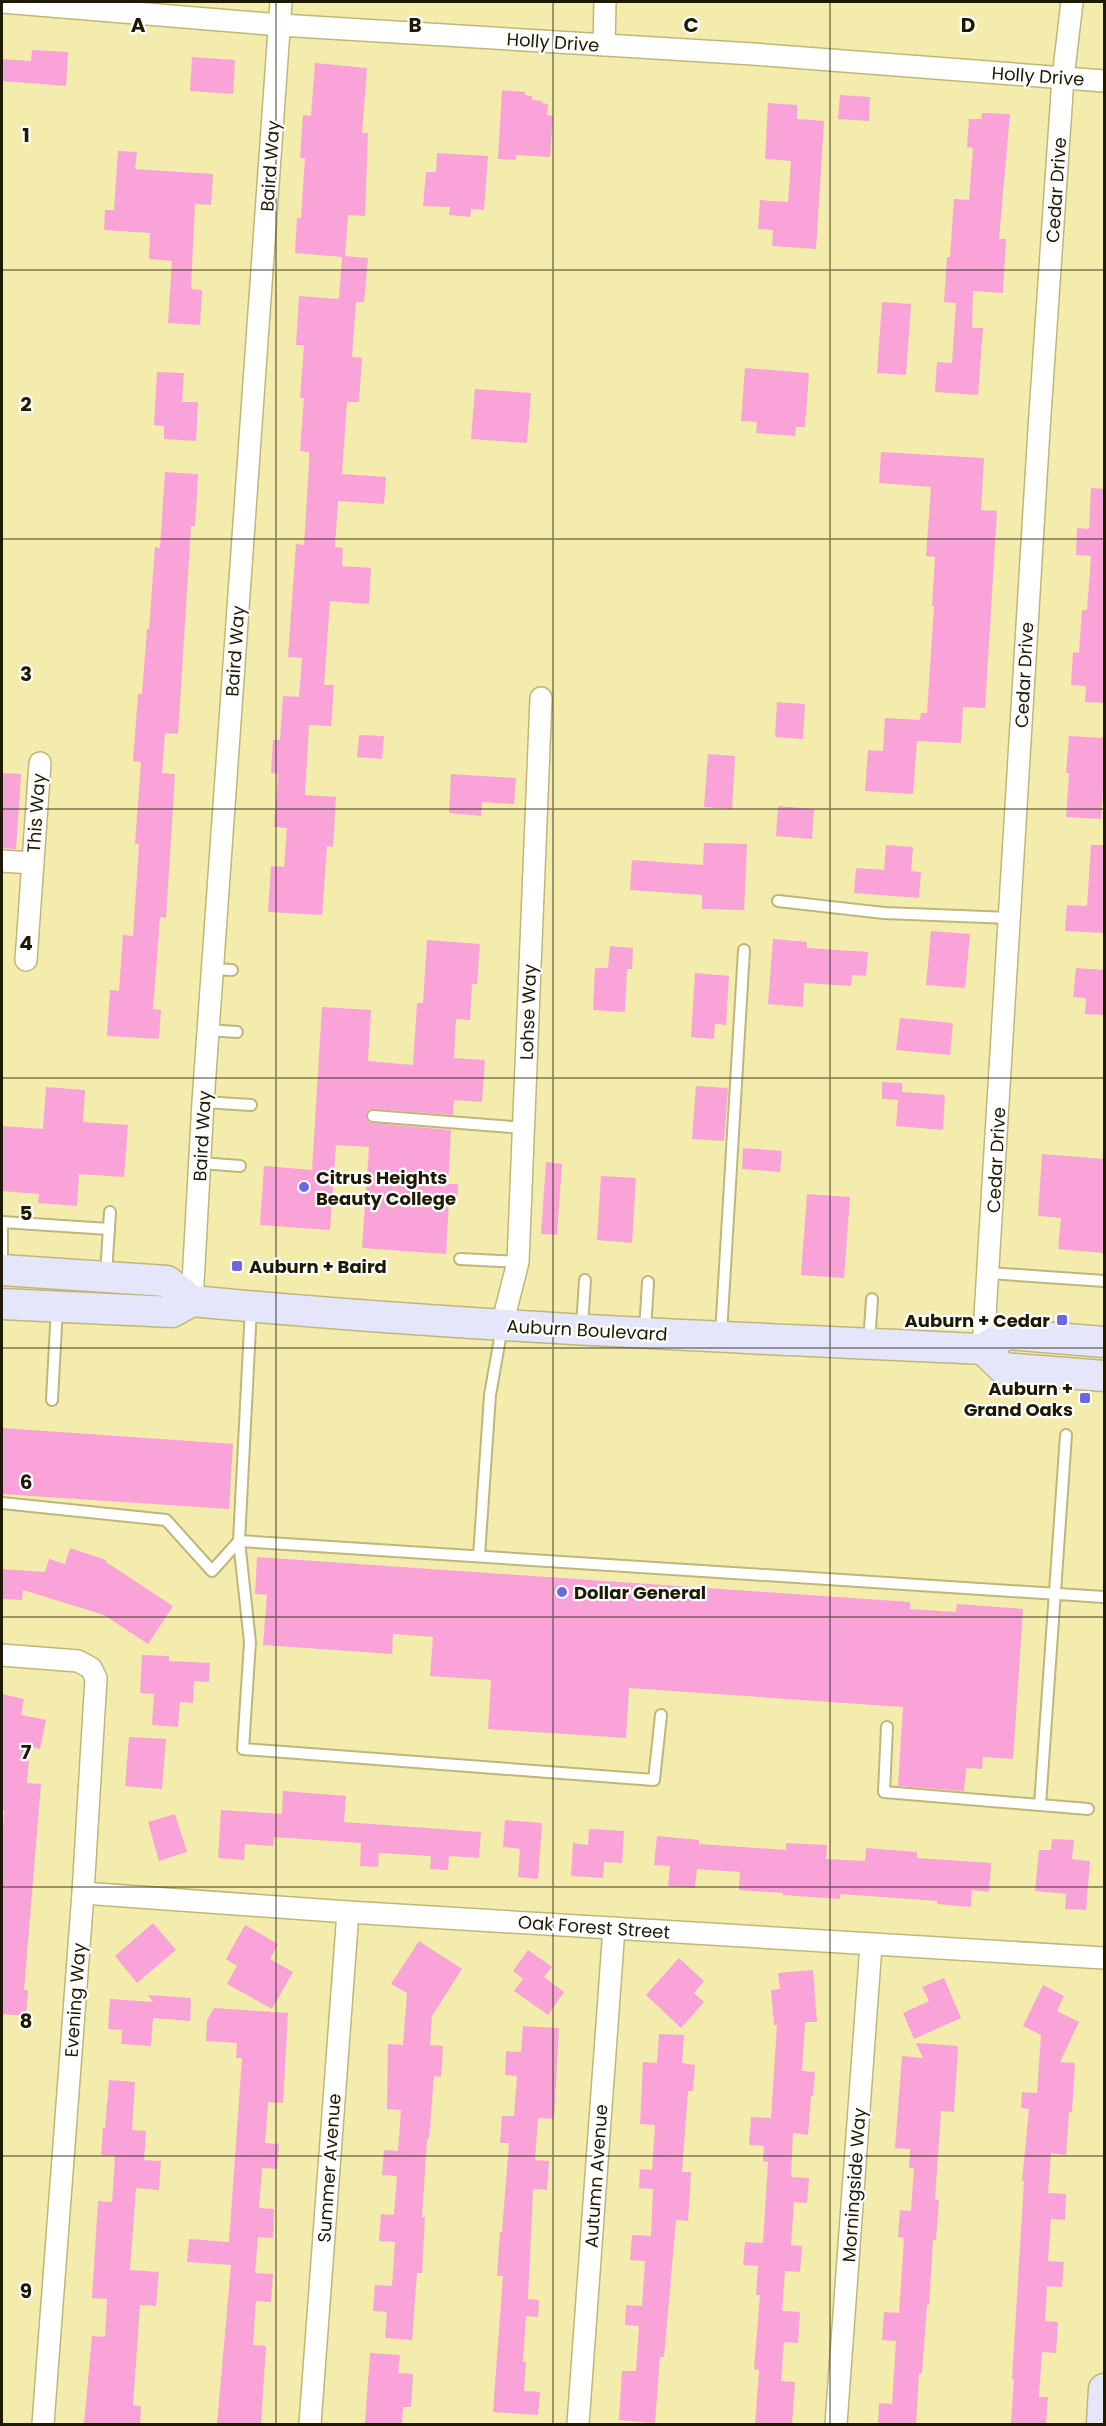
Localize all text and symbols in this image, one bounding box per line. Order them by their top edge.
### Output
text: A [131,11,146,39]
text: B [408,11,422,39]
text: C [683,11,699,39]
text: D [961,11,975,39]
street label: Holly Drive [506,26,600,58]
street label: Holly Drive [991,60,1085,92]
street label: Baird Way [254,120,286,212]
text: 1 [22,121,30,149]
street label: Cedar Drive [1040,136,1072,244]
text: 2 [20,390,32,418]
street label: Baird Way [219,605,251,697]
street label: Cedar Drive [1009,621,1039,729]
text: 3 [20,660,32,688]
street label: This Way [21,772,51,854]
text: 4 [19,929,33,957]
street label: Lohse Way [514,964,542,1060]
street label: Baird Way [187,1090,217,1182]
street label: Cedar Drive [981,1106,1011,1214]
place label: Citrus Heights Beauty College [316,1165,456,1211]
marker: Citrus Heights Beauty College [297,1180,311,1194]
text: 5 [20,1199,33,1227]
place label: Auburn + Baird [249,1254,387,1279]
marker: Auburn + Baird [230,1259,244,1273]
place label: Auburn + Cedar [905,1308,1050,1333]
street label: Auburn Boulevard [506,1313,668,1347]
marker: Auburn + Cedar [1055,1313,1069,1327]
place label: Auburn + Grand Oaks [964,1376,1073,1422]
marker: Auburn + Grand Oaks [1078,1391,1092,1405]
text: 6 [20,1468,32,1496]
place label: Dollar General [574,1580,706,1605]
marker: Dollar General [555,1585,569,1599]
text: 7 [21,1738,32,1766]
street label: Oak Forest Street [517,1909,671,1945]
street label: Evening Way [59,1942,91,2058]
text: 8 [20,2007,32,2035]
street label: Summer Avenue [311,2093,347,2243]
street label: Autumn Avenue [579,2103,613,2249]
street label: Morningside Way [836,2107,872,2263]
text: 9 [20,2277,32,2305]

